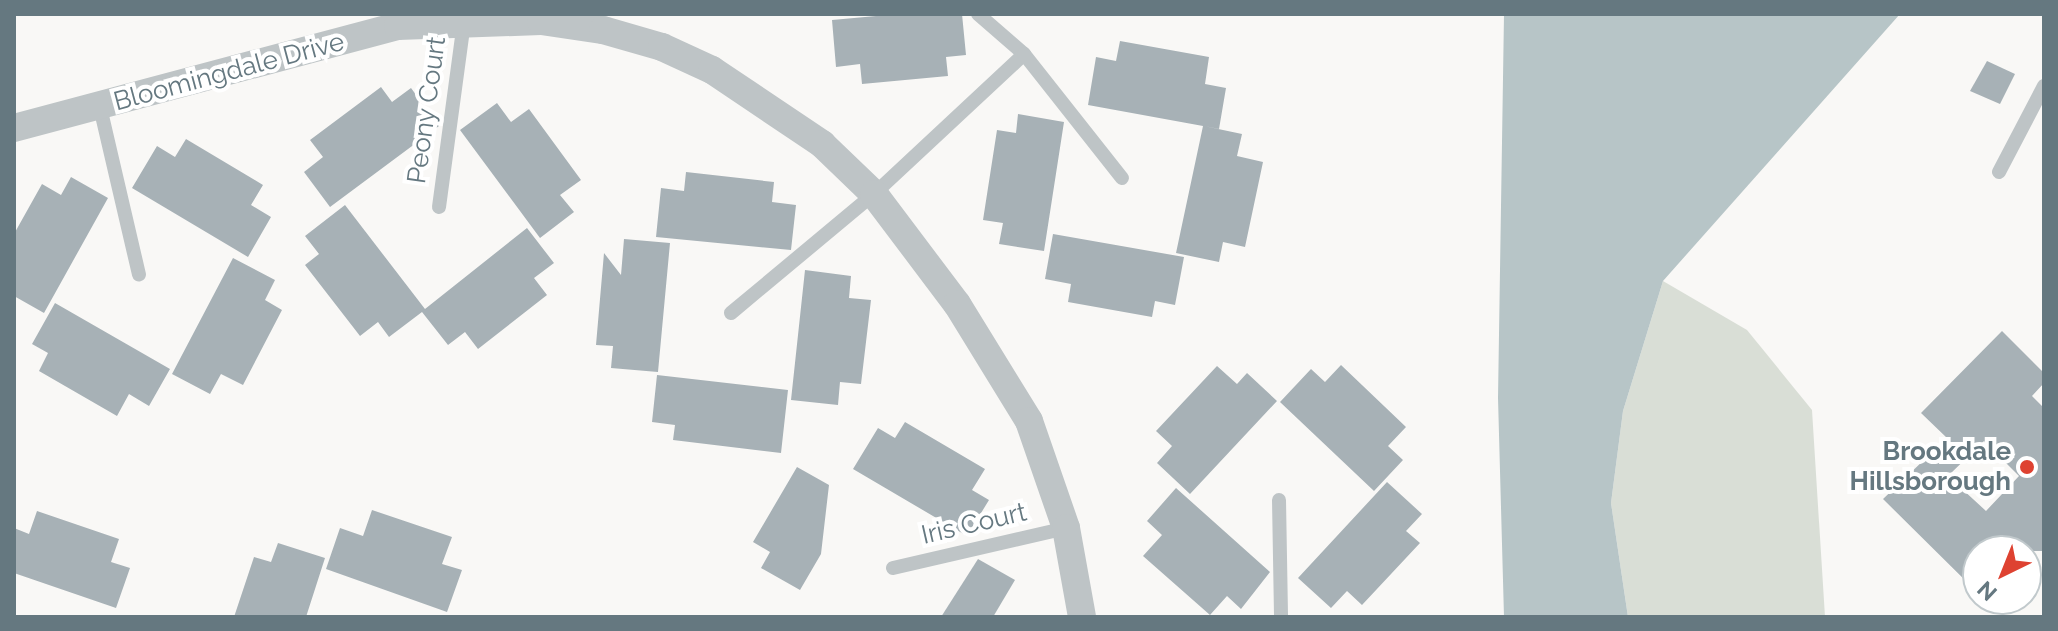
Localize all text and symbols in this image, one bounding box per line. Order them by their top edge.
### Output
street label: Bloomingdale Drive [110,26,348,118]
street label: Peony Court [401,34,453,186]
place label: Brookdale Hillsborough [1850,436,2011,498]
marker: Brookdale Hillsborough [2018,458,2036,476]
street label: Iris Court [918,497,1030,551]
north arrow [1962,535,2042,615]
text: N [1972,576,2002,606]

